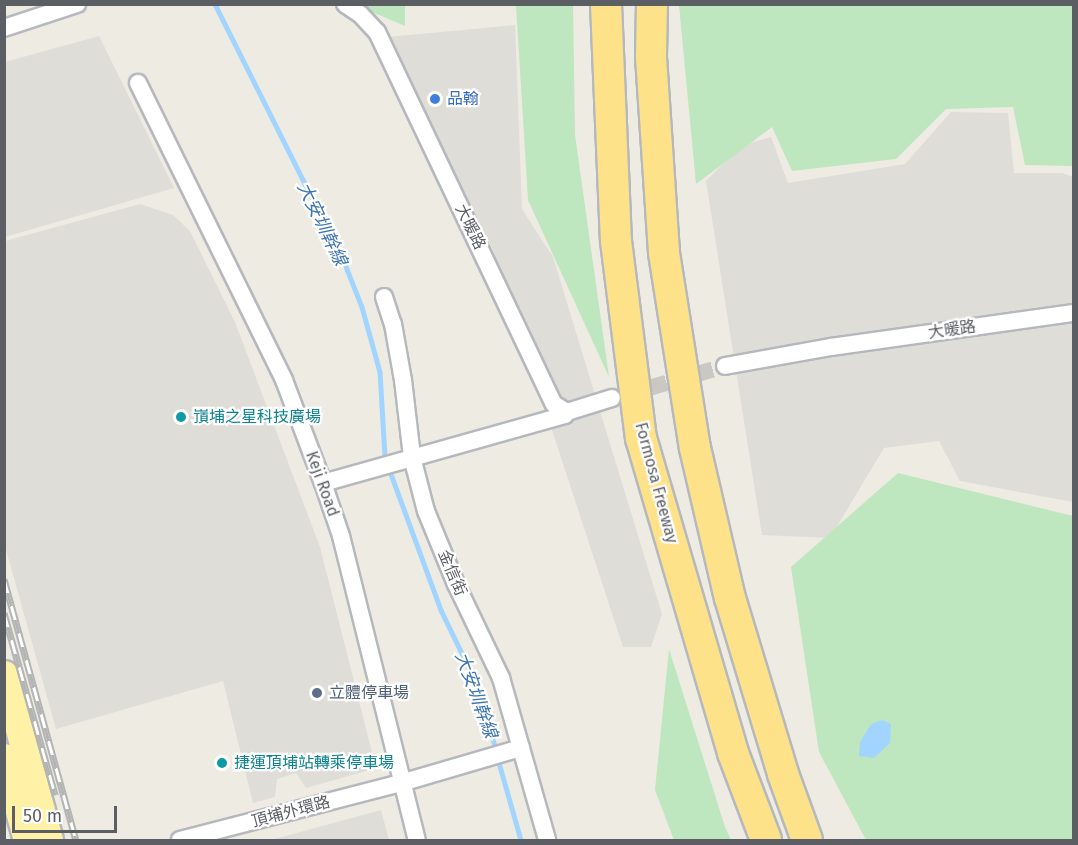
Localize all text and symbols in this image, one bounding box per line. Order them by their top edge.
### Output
place label: 品翰 [447,89,479,109]
marker: 品翰 [428,92,442,106]
water label: 大安圳幹線 [293,179,351,269]
street label: 大暖路 [451,201,489,253]
street label: 大暖路 [927,317,977,343]
place label: 嵿埔之星科技廣場 [193,407,321,427]
marker: 嵿埔之星科技廣場 [174,410,188,424]
street label: Formosa Freeway [631,421,681,545]
street label: Keji Road [301,449,343,519]
street label: 金信街 [434,547,470,599]
water label: 大安圳幹線 [450,649,502,741]
place label: 立體停車場 [329,683,409,703]
marker: 立體停車場 [310,686,324,700]
place label: 捷運頂埔站轉乘停車場 [234,753,394,773]
marker: 捷運頂埔站轉乘停車場 [215,756,229,770]
street label: 頂埔外環路 [250,792,332,832]
scale bar [15,794,120,832]
text: 50 m [23,805,62,827]

